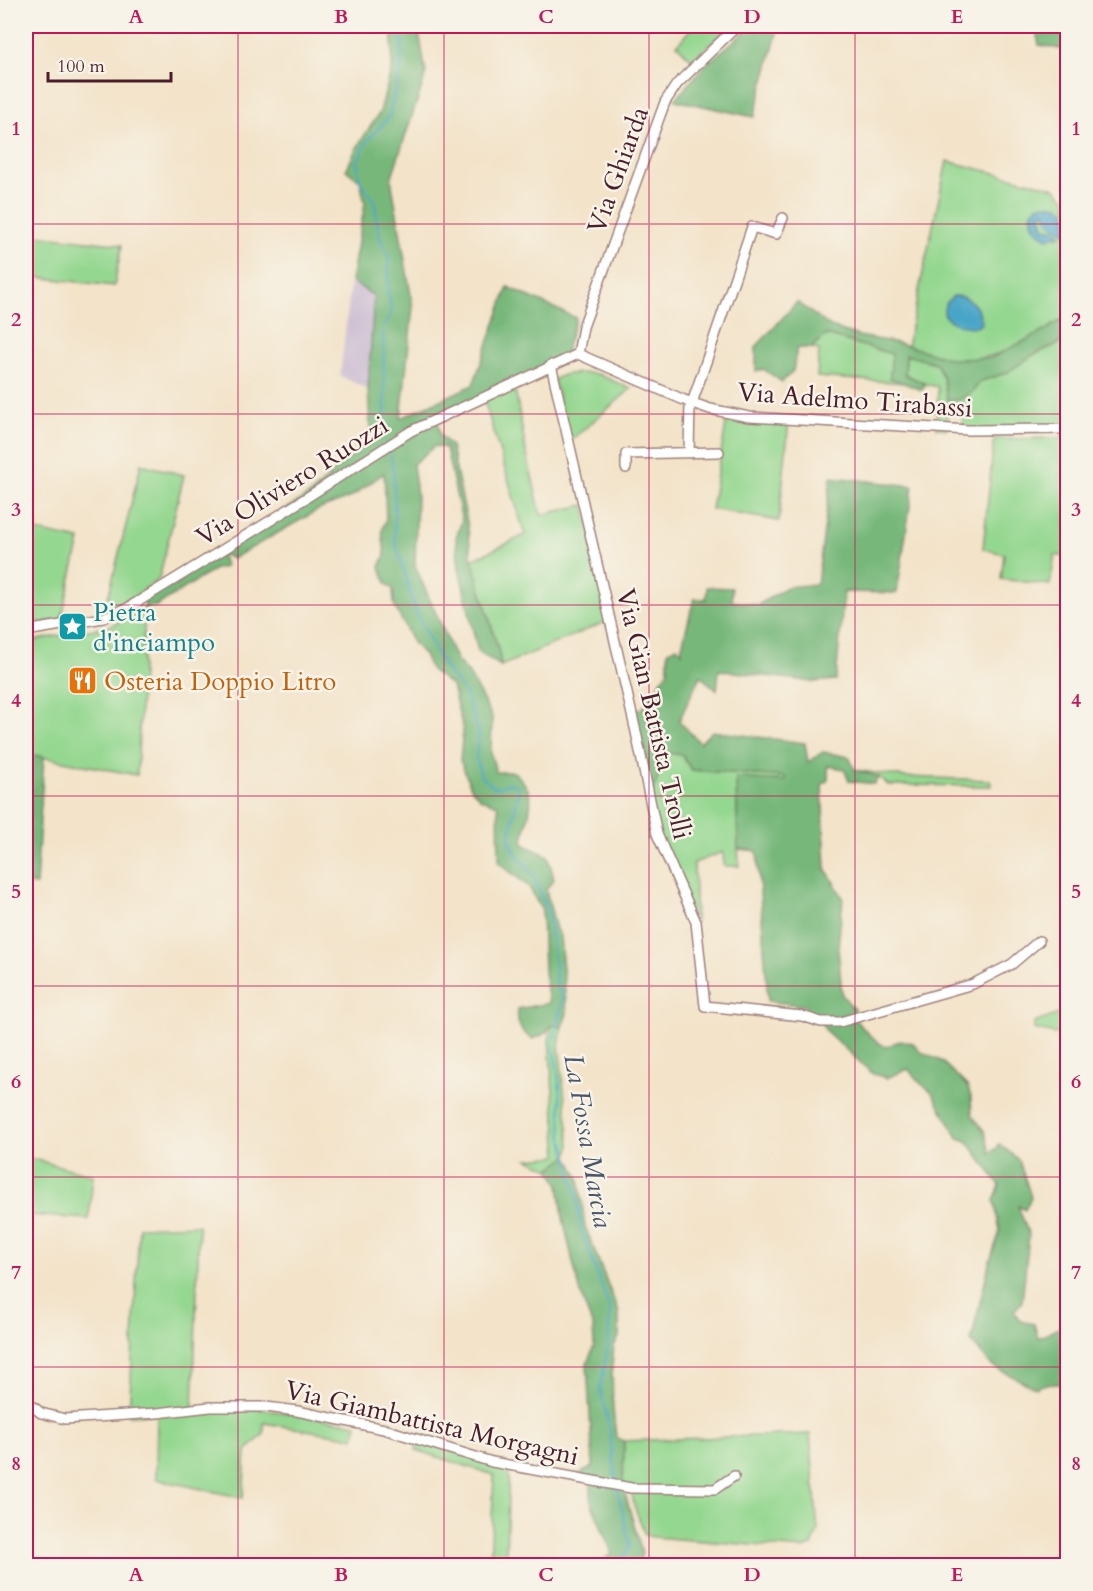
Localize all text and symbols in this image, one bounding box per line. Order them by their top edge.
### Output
text: A [128,3,144,30]
text: B [334,3,348,30]
text: C [538,3,554,30]
text: D [743,3,761,30]
text: E [951,3,963,30]
scale bar [48,45,171,83]
text: 100 m [57,54,105,79]
street label: Via Ghiarda [579,102,657,238]
text: 1 [11,115,21,142]
text: 1 [1071,115,1081,142]
text: 2 [11,306,21,333]
text: 2 [1071,306,1081,333]
street label: Via Adelmo Tirabassi [736,374,974,426]
street label: Via Oliviero Ruozzi [189,408,395,554]
text: 3 [11,496,21,523]
text: 3 [1071,496,1081,523]
street label: Via Gian Battista Trolli [608,585,700,843]
place label: Pietra d'inciampo [93,595,215,660]
place icon: Pietra d'inciampo [56,611,88,643]
place label: Osteria Doppio Litro [104,664,336,699]
restaurant icon: Osteria Doppio Litro [67,665,99,697]
text: 4 [11,687,21,714]
text: 4 [1071,687,1081,714]
text: 5 [11,878,21,905]
text: 5 [1071,878,1081,905]
water label: La Fossa Marcia [555,1051,621,1231]
text: 6 [11,1068,21,1095]
text: 6 [1071,1068,1081,1095]
text: 7 [11,1259,21,1286]
text: 7 [1071,1259,1081,1286]
street label: Via Giambattista Morgagni [282,1372,582,1474]
text: 8 [11,1450,21,1477]
text: 8 [1071,1450,1081,1477]
text: A [128,1561,144,1588]
text: B [334,1561,348,1588]
text: C [538,1561,554,1588]
text: D [743,1561,761,1588]
text: E [951,1561,963,1588]

